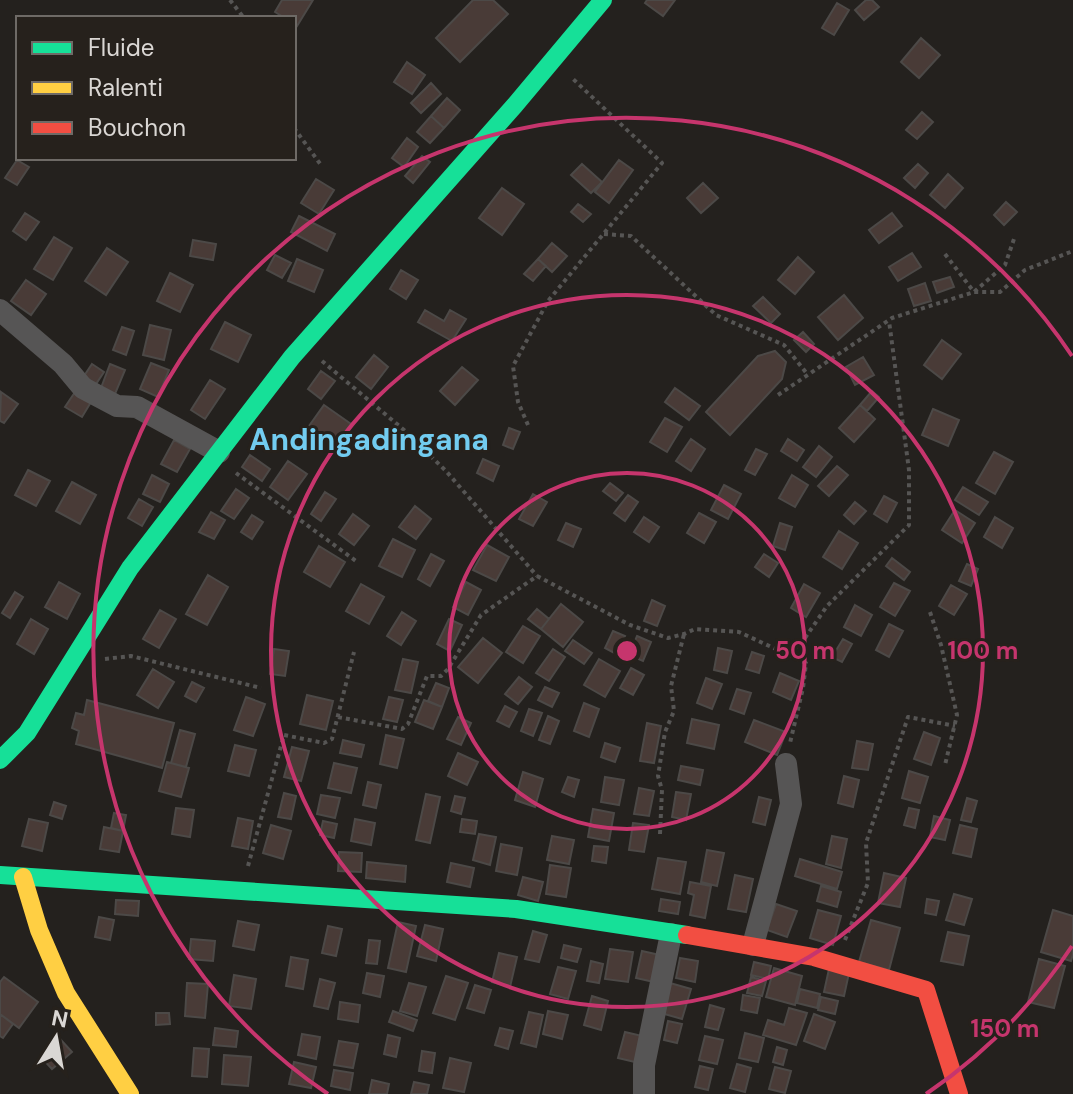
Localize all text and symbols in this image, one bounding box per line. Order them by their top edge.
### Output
legend [16,16,296,160]
text: Fluide [88,32,154,63]
text: Ralenti [88,72,163,103]
text: Bouchon [88,112,186,143]
district label: Andingadingana [249,420,489,459]
text: 50 m [775,635,835,666]
text: 100 m [948,635,1018,666]
centre of rings [613,637,641,665]
north arrow [16,998,96,1078]
text: N [49,1003,70,1035]
text: 150 m [971,1013,1039,1044]

